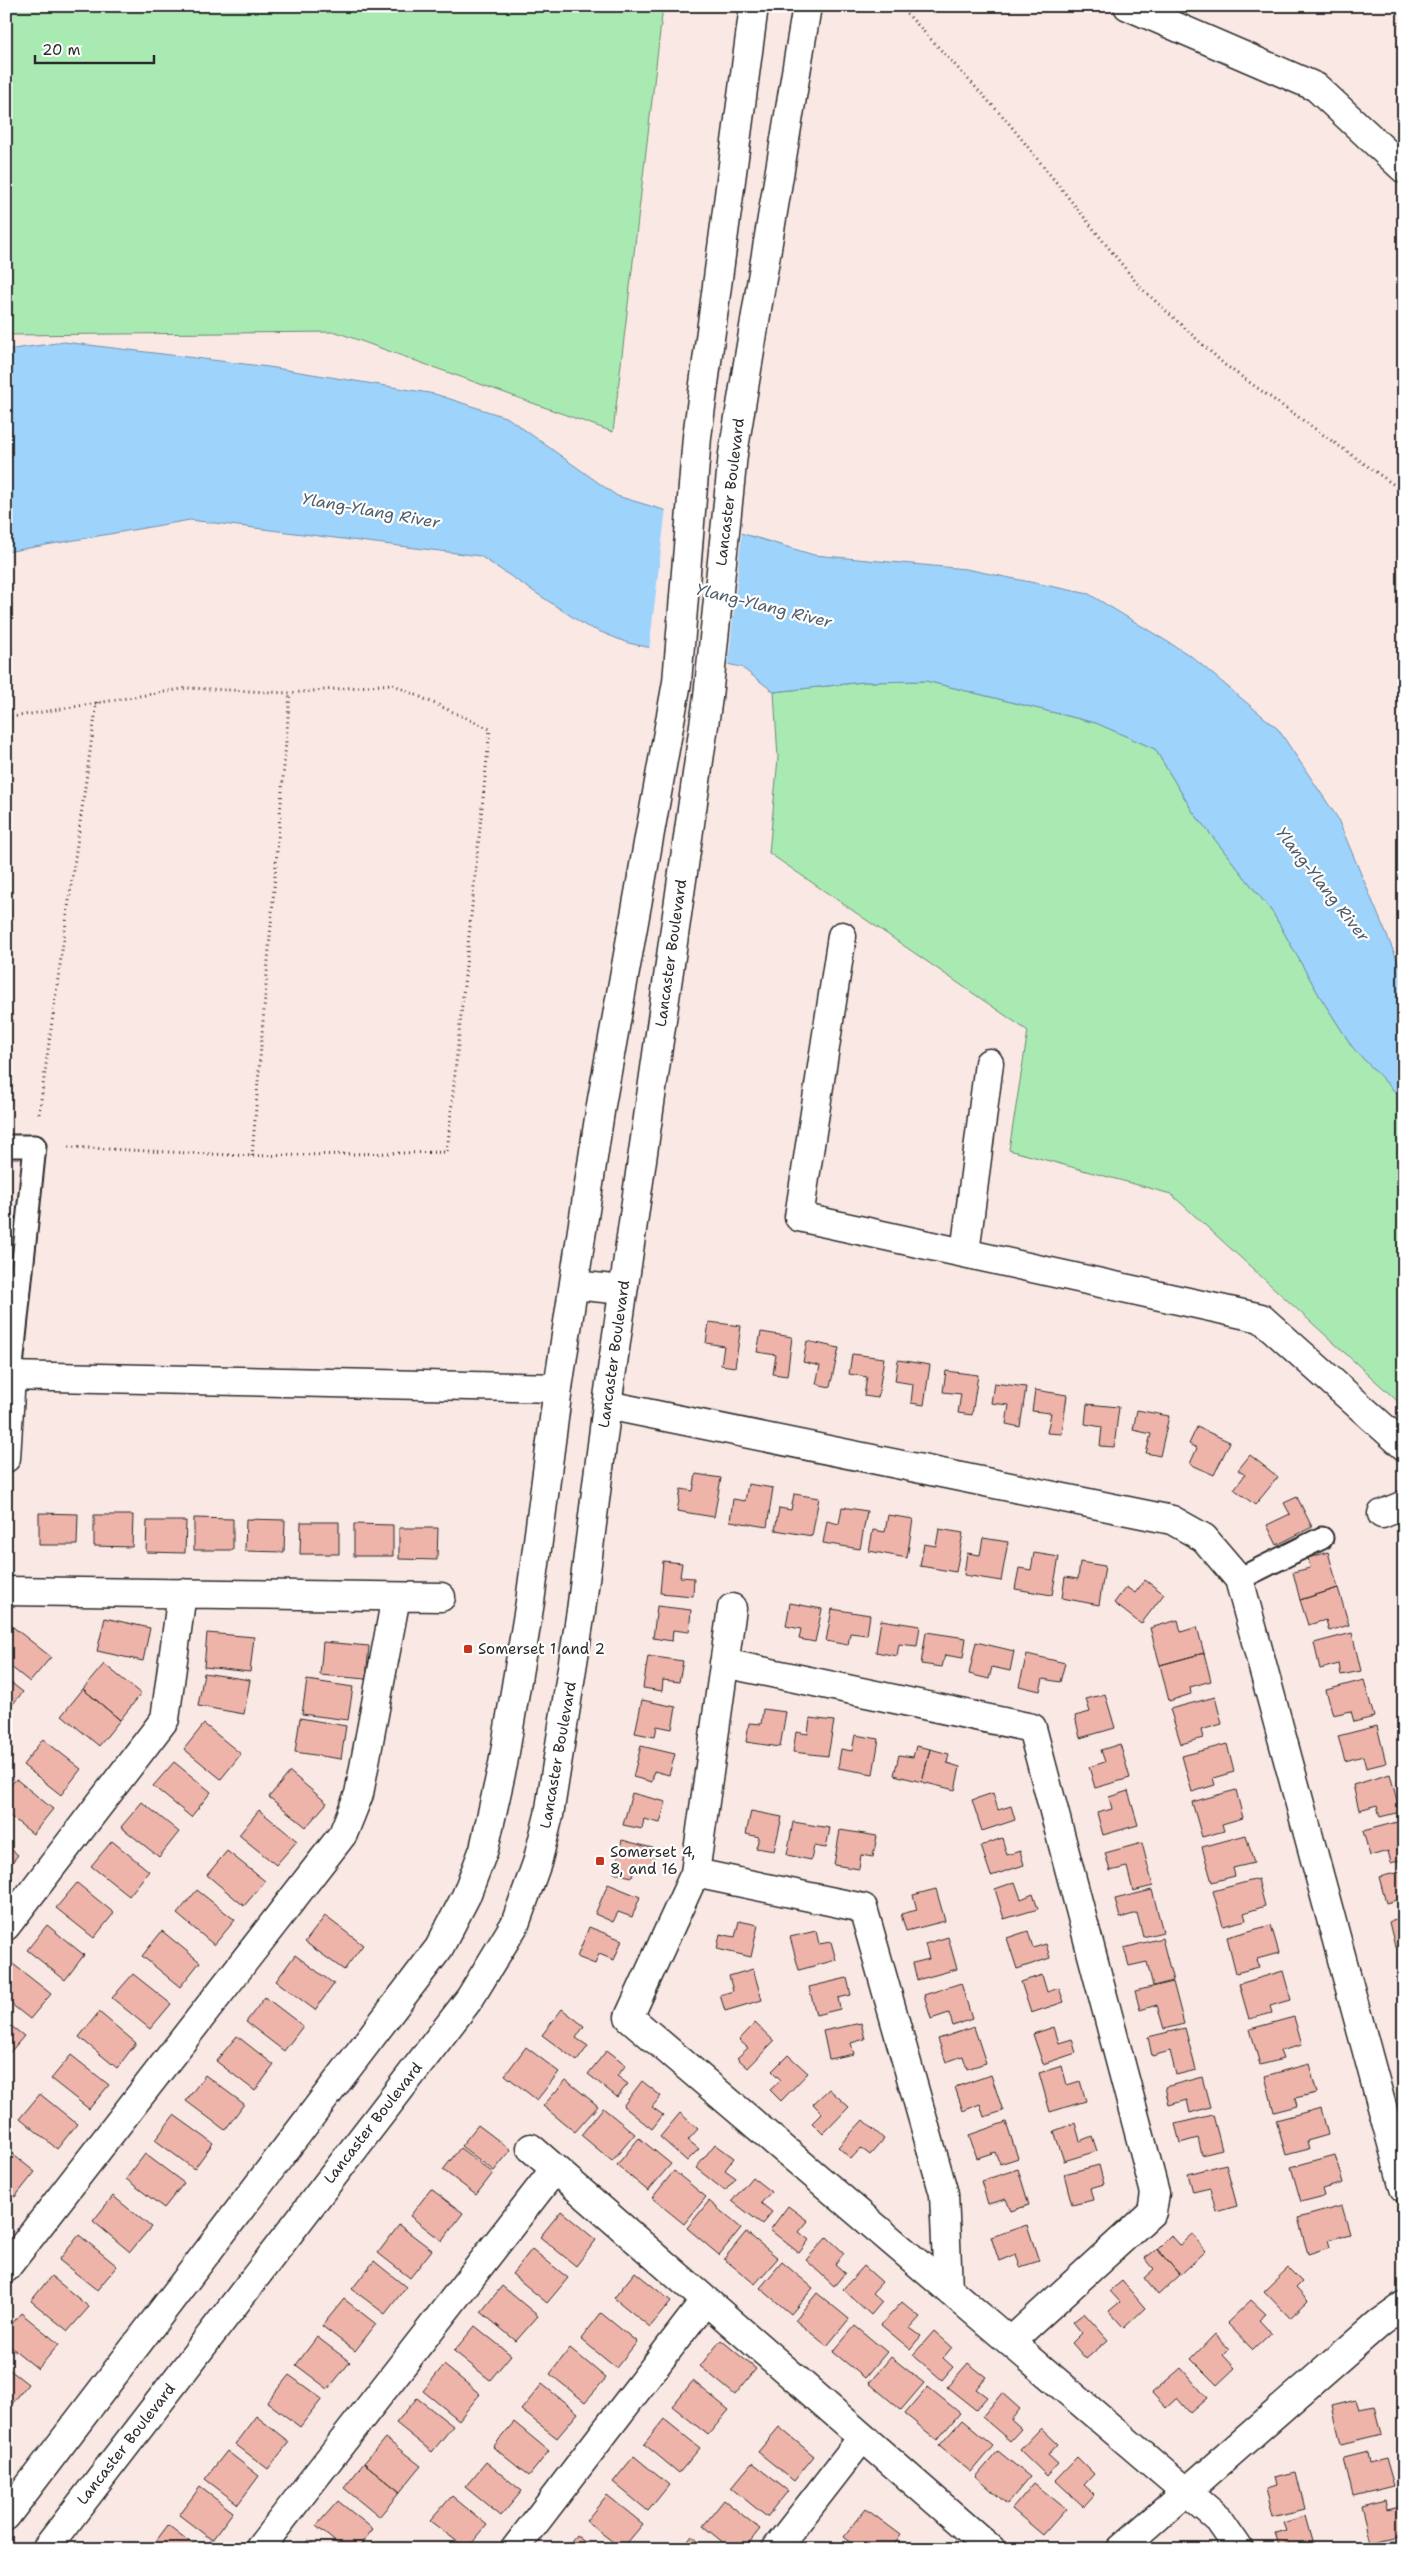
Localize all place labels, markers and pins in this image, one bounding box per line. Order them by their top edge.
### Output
place label: Somerset 1 and 2 [478,1639,605,1659]
marker: Somerset 1 and 2 [462,1643,474,1655]
place label: Somerset 4, 8, and 16 [610,1842,695,1879]
marker: Somerset 4, 8, and 16 [594,1855,606,1867]

